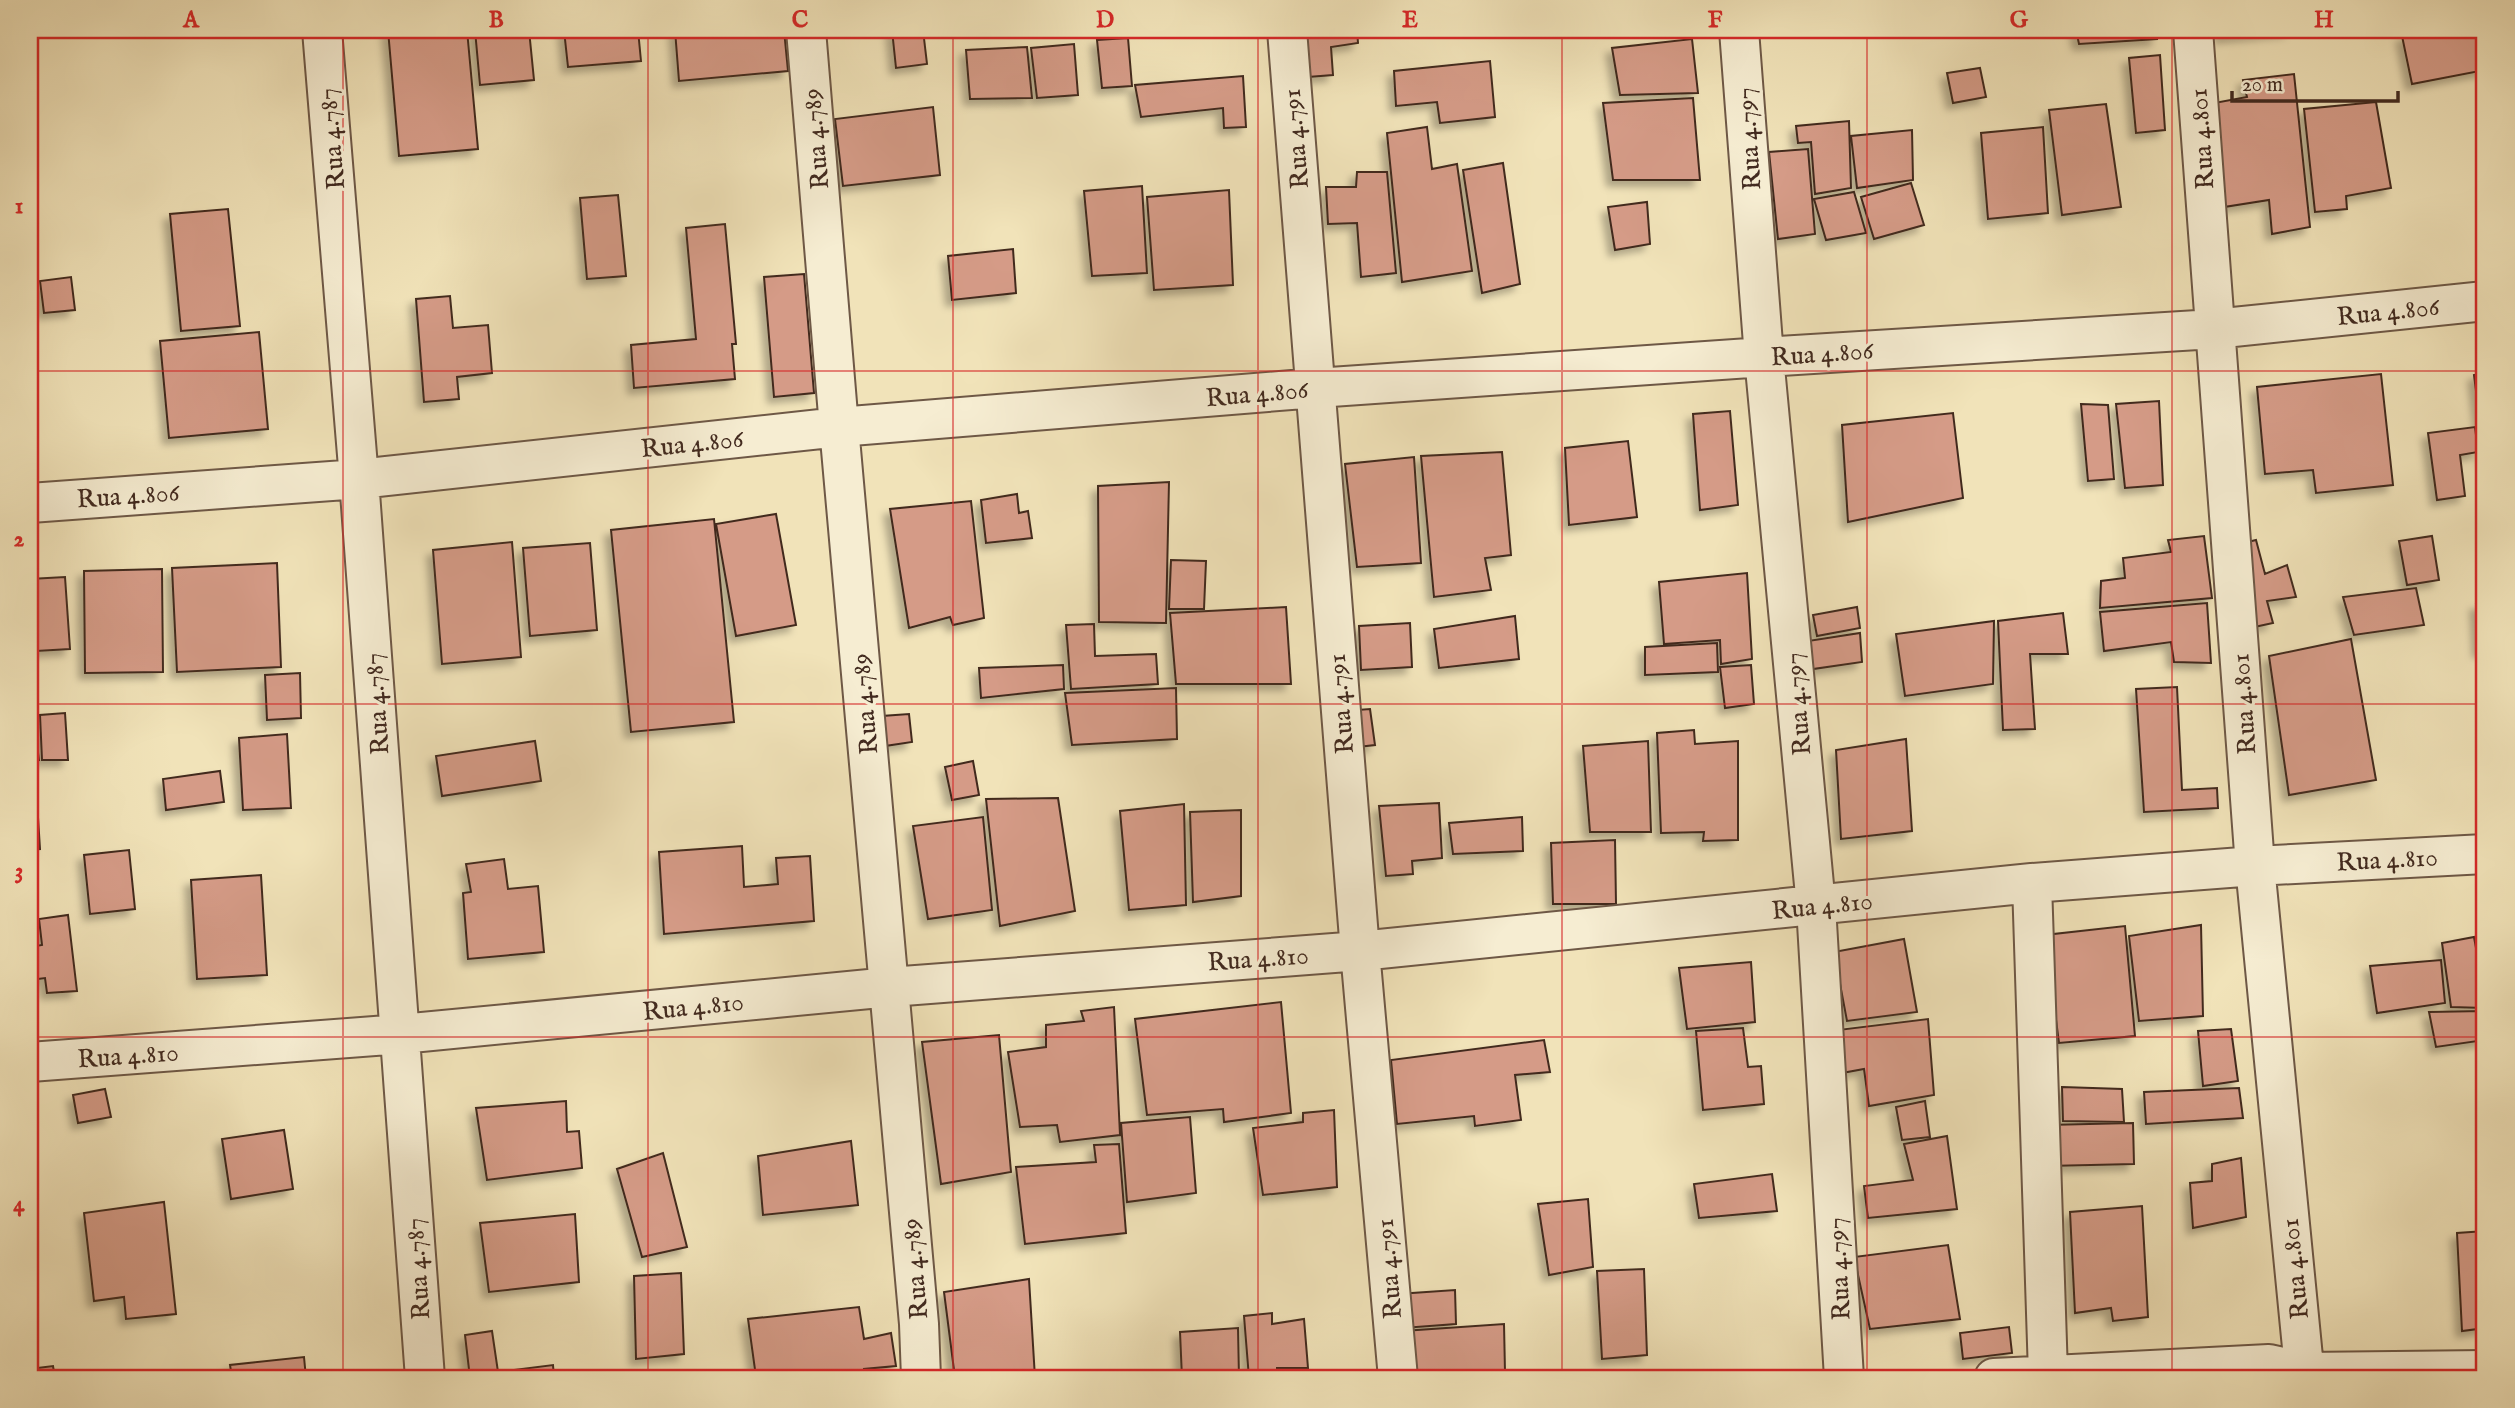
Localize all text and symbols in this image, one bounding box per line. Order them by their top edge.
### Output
text: A [182,6,200,35]
text: B [488,6,504,35]
text: C [792,6,809,35]
text: D [1096,6,1114,35]
text: E [1402,6,1418,35]
text: F [1708,6,1723,35]
text: G [2010,6,2029,35]
text: H [2314,6,2334,35]
scale bar [2232,60,2398,104]
text: 20 m [2242,72,2283,99]
street label: Rua 4.797 [1729,86,1770,192]
street label: Rua 4.787 [312,87,353,191]
street label: Rua 4.789 [796,87,837,191]
street label: Rua 4.791 [1276,87,1317,190]
street label: Rua 4.801 [2182,87,2222,191]
text: 1 [15,192,23,221]
street label: Rua 4.806 [2335,291,2442,334]
street label: Rua 4.806 [1770,334,1876,375]
street label: Rua 4.806 [1204,373,1311,415]
street label: Rua 4.806 [639,423,746,466]
street label: Rua 4.806 [76,476,182,517]
text: 2 [14,525,25,554]
street label: Rua 4.797 [1778,651,1819,757]
street label: Rua 4.787 [357,652,398,756]
street label: Rua 4.789 [845,652,886,756]
street label: Rua 4.791 [1321,652,1362,755]
street label: Rua 4.801 [2224,652,2264,756]
street label: Rua 4.810 [2336,841,2439,880]
text: 3 [15,857,23,886]
street label: Rua 4.810 [1770,885,1874,928]
street label: Rua 4.810 [1206,939,1310,979]
street label: Rua 4.810 [641,986,745,1029]
street label: Rua 4.810 [76,1036,180,1076]
text: 4 [13,1190,25,1219]
street label: Rua 4.797 [1820,1216,1859,1321]
street label: Rua 4.787 [398,1217,439,1321]
street label: Rua 4.789 [895,1217,936,1321]
street label: Rua 4.791 [1369,1217,1410,1320]
street label: Rua 4.801 [2274,1217,2317,1321]

